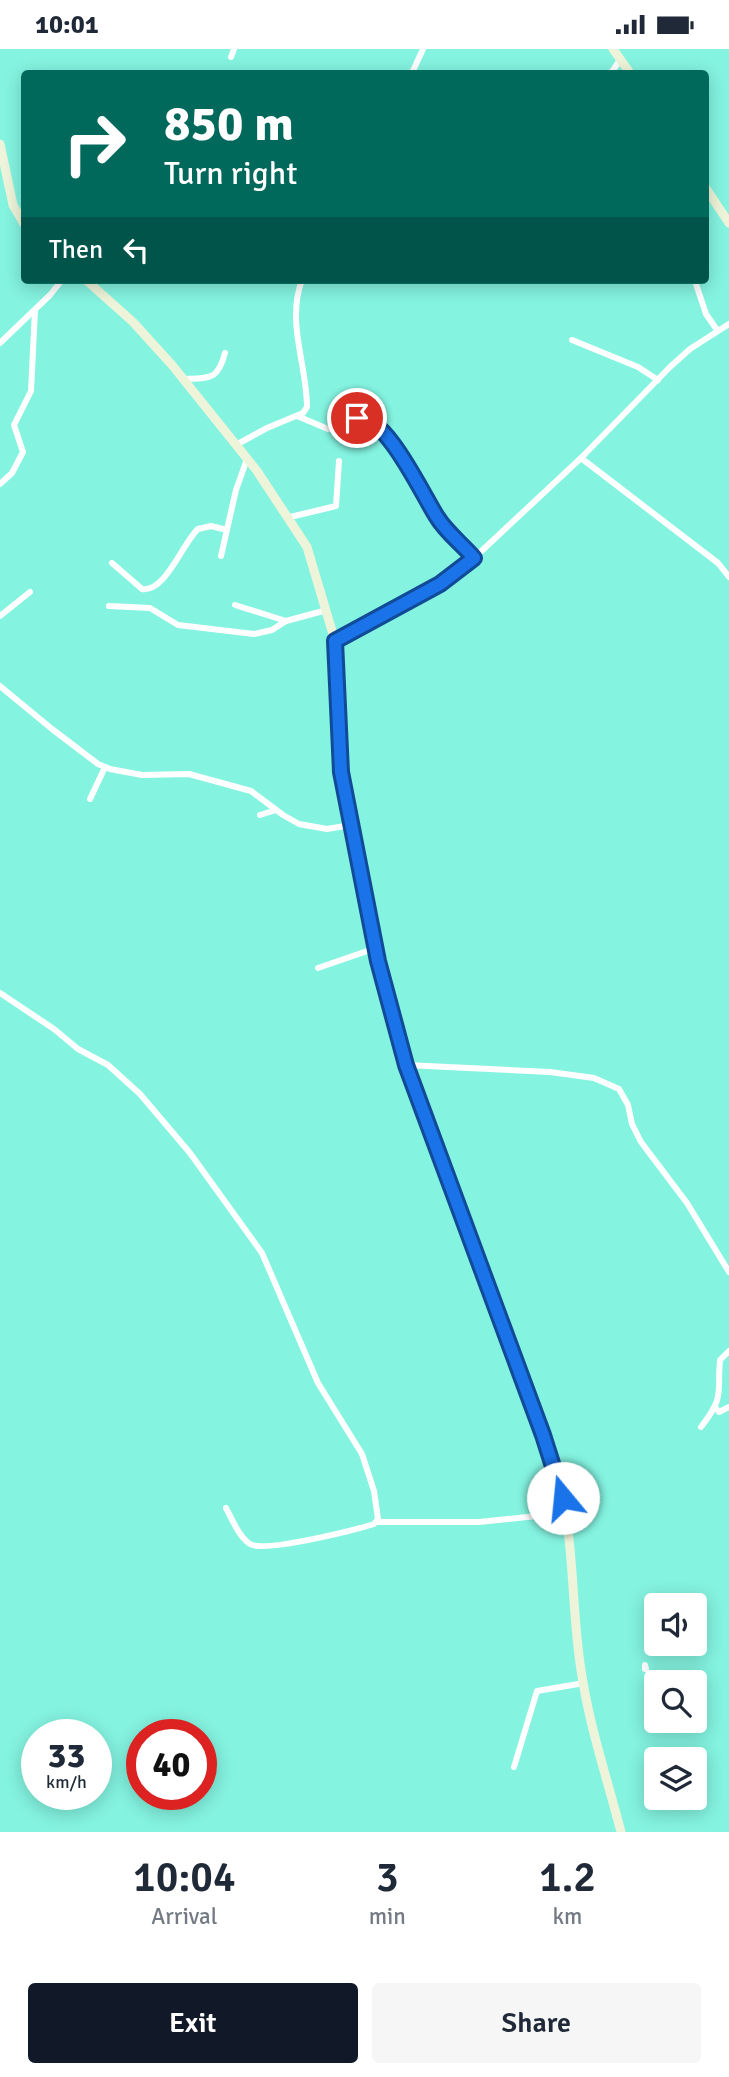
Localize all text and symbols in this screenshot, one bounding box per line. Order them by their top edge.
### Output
text: 10:01 [35,9,99,41]
text: 850 m [164,94,294,154]
icon: right [49,98,140,189]
text: Turn right [164,154,297,193]
icon: left [117,231,155,269]
text: Then [49,234,103,266]
pin [327,388,387,448]
icon: arrive [338,399,376,437]
position arrow [526,1461,600,1535]
map controls [644,1593,707,1810]
button: sound [644,1593,707,1656]
button: search [644,1670,707,1733]
speed limit sign: 40 [126,1719,217,1810]
text: 33 [48,1734,85,1777]
button: layers [644,1747,707,1810]
text: km/h [46,1771,87,1793]
text: 10:04 [133,1852,236,1903]
text: 3 [376,1852,399,1903]
text: 1.2 [539,1852,596,1903]
text: Arrival [151,1902,218,1931]
text: min [369,1902,406,1931]
text: km [553,1902,582,1931]
button: Exit [28,1983,358,2063]
button: Share [372,1983,701,2063]

